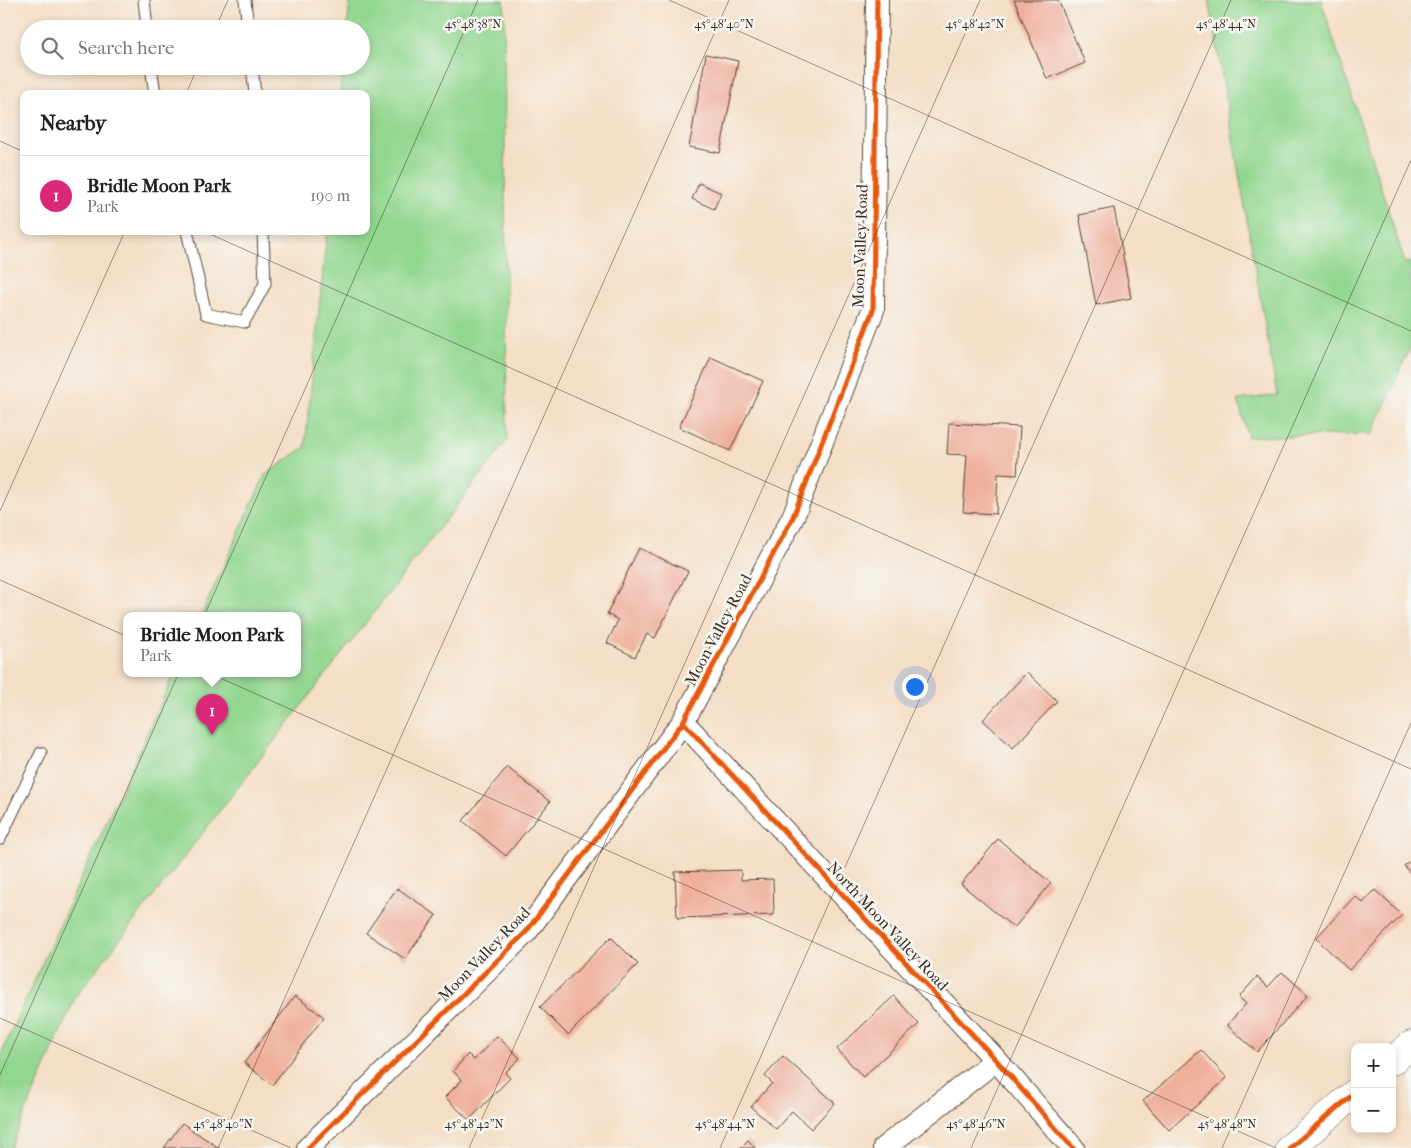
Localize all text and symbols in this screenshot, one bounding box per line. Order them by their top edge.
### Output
text: 45°48'38"N [445,17,501,31]
text: 45°48'40"N [694,17,754,31]
text: 45°48'42"N [945,17,1005,31]
text: 45°48'44"N [1196,17,1256,31]
search box [20,20,370,75]
icon: search [38,34,66,62]
text: Search here [78,37,174,59]
text: Nearby [40,111,106,135]
text: Bridle Moon Park [87,175,231,197]
street label: Moon Valley Road [848,183,872,308]
text: 1 [53,186,59,205]
text: 190 m [310,186,350,205]
text: Park [87,197,119,216]
street label: Moon Valley Road [680,571,756,689]
popup [123,612,301,677]
text: Bridle Moon Park [140,624,284,646]
text: Park [140,646,172,665]
your location [902,674,928,700]
pin: 1 [196,694,228,735]
street label: North Moon Valley Road [823,858,953,994]
street label: Moon Valley Road [434,903,534,1005]
map controls [1351,1043,1396,1133]
button: + [1351,1043,1396,1088]
button: − [1351,1088,1396,1133]
text: 45°48'40"N [193,1117,253,1131]
text: 45°48'42"N [444,1117,504,1131]
text: 45°48'44"N [695,1117,755,1131]
text: 45°48'46"N [946,1117,1006,1131]
text: 45°48'48"N [1198,1117,1256,1131]

